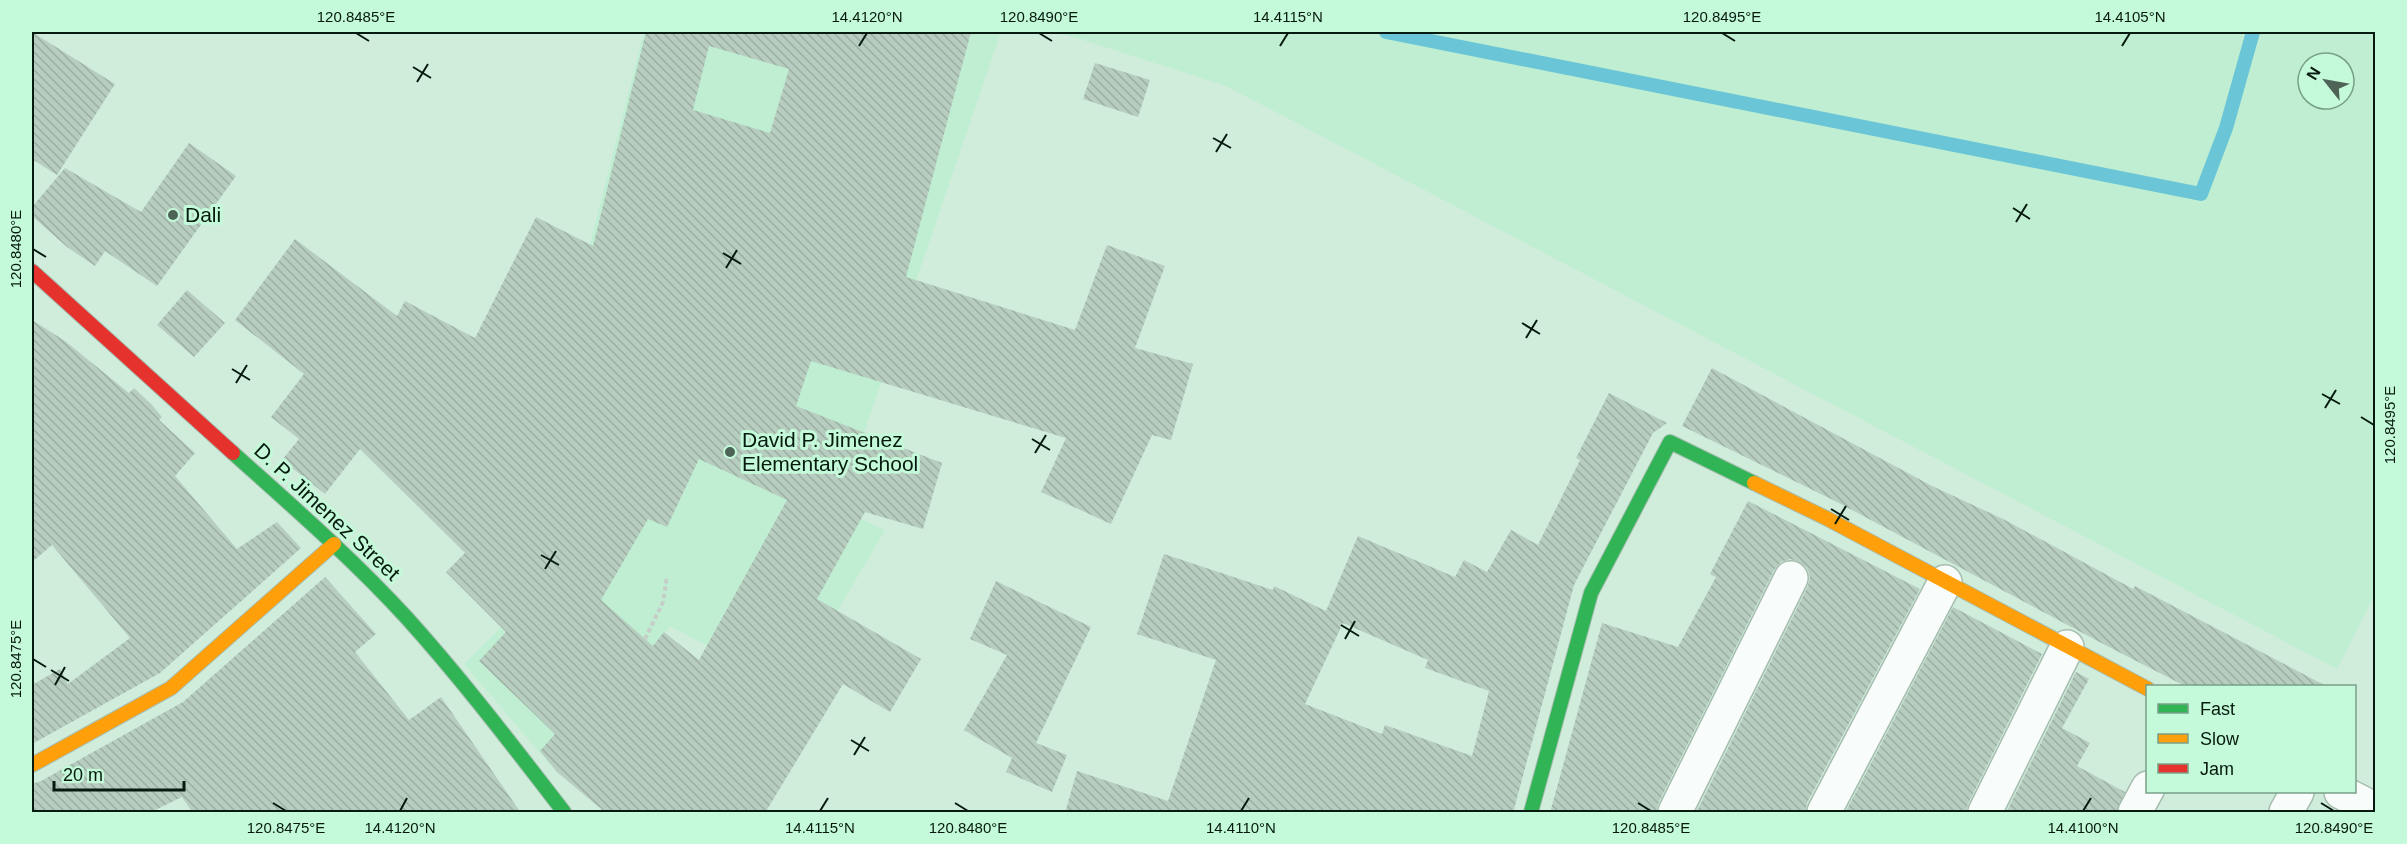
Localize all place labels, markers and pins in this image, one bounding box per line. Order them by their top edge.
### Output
place label: Dali [185,203,221,226]
marker: Dali [166,208,180,222]
place label: David P. Jimenez Elementary School [742,428,918,475]
marker: David P. Jimenez Elementary School [723,445,737,459]

